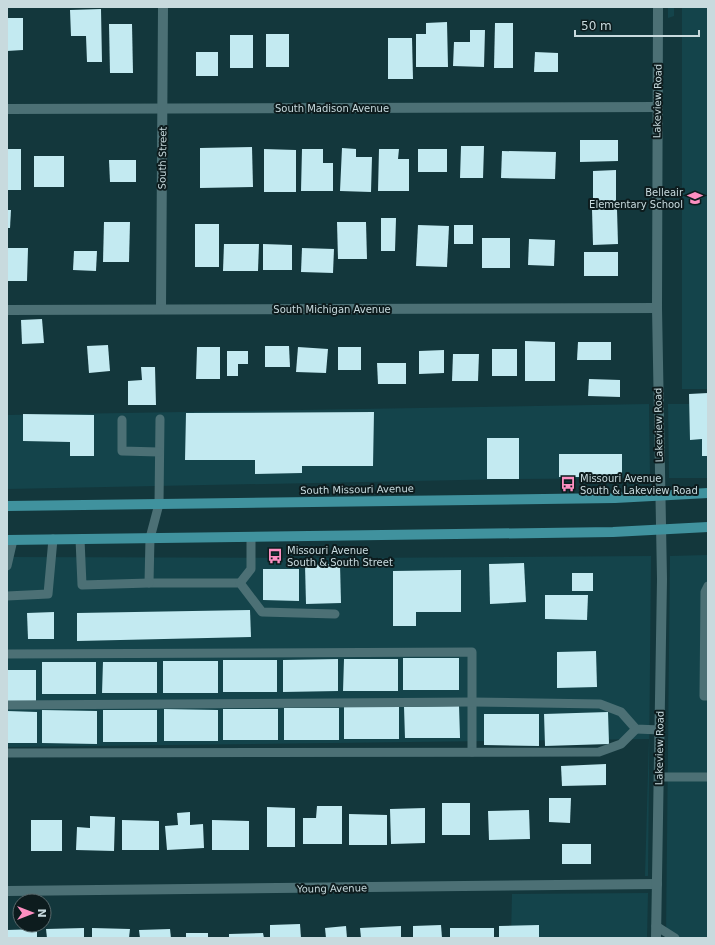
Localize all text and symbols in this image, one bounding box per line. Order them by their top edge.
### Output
scale bar [575,12,699,38]
text: 50 m [581,19,612,33]
street label: Lakeview Road [651,64,664,138]
street label: South Madison Avenue [275,103,389,114]
street label: South Street [156,127,169,189]
place label: Belleair Elementary School [589,187,684,210]
school or university icon: Belleair Elementary School [686,189,704,207]
street label: South Michigan Avenue [273,304,391,315]
street label: Lakeview Road [652,388,665,462]
place label: Missouri Avenue South & Lakeview Road [580,473,698,496]
bus stop icon: Missouri Avenue South & Lakeview Road [559,475,577,493]
street label: South Missouri Avenue [300,483,414,496]
place label: Missouri Avenue South & South Street [287,545,393,568]
bus stop icon: Missouri Avenue South & South Street [266,547,284,565]
street label: Lakeview Road [653,711,666,785]
street label: Young Avenue [296,882,367,895]
north arrow [12,893,52,933]
text: N [35,908,48,918]

